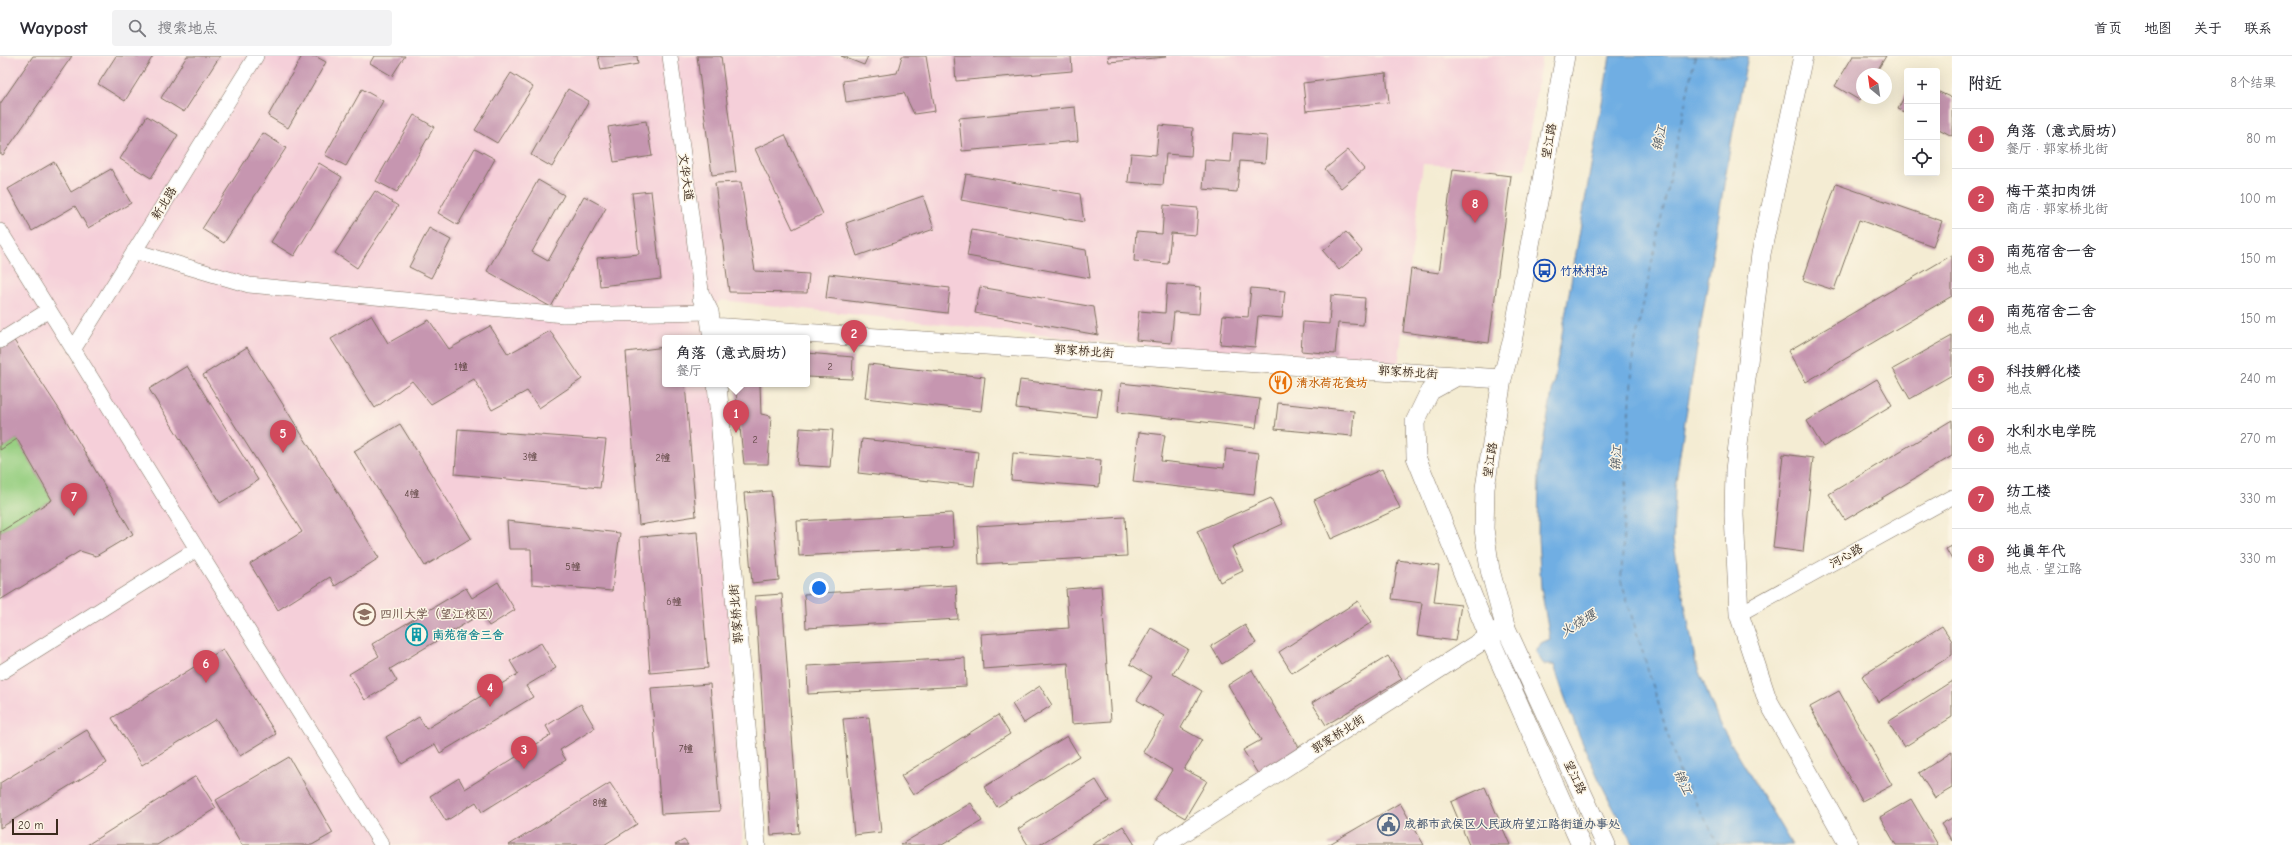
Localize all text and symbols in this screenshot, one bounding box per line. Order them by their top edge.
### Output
search box [112,10,392,46]
text: Waypost [20,17,88,39]
icon: search [126,17,148,39]
text: 搜索地点 [158,19,218,37]
text: 首页 [2094,20,2122,37]
text: 地图 [2144,20,2172,37]
text: 关于 [2194,20,2222,37]
text: 联系 [2244,20,2272,37]
north arrow [1856,68,1892,104]
map controls [1904,68,1940,176]
button: + [1904,68,1940,104]
text: 附近 [1968,74,2002,93]
text: 8个结果 [2230,75,2276,90]
button: − [1904,104,1940,140]
street label: 望江路 [1539,122,1559,160]
text: 角落（意式厨坊） [2006,122,2126,140]
water label: 锦江 [1649,123,1669,152]
text: 1 [1978,131,1984,146]
text: 80 m [2246,131,2276,146]
button: locate [1904,140,1940,176]
text: 餐厅 · 郭家桥北街 [2006,141,2108,156]
street label: 文华大道 [676,152,696,202]
text: 梅干菜扣肉饼 [2006,182,2096,200]
street label: 新北路 [149,184,179,222]
pin: 8 [1462,190,1488,223]
text: 2 [1978,191,1984,206]
text: 100 m [2240,191,2276,206]
text: 商店 · 郭家桥北街 [2006,201,2108,216]
text: 南苑宿舍一舍 [2006,242,2096,260]
text: 3 [1978,251,1984,266]
text: 150 m [2241,251,2276,266]
bus stop icon: 竹林村站 [1531,258,1557,284]
text: 地点 [2006,261,2032,276]
place label: 竹林村站 [1560,264,1608,278]
text: 南苑宿舍二舍 [2006,302,2096,320]
text: 4 [1978,311,1984,326]
text: 150 m [2241,311,2276,326]
pin: 2 [841,320,867,353]
text: 地点 [2006,321,2032,336]
popup [662,335,810,387]
street label: 郭家桥北街 [1054,342,1114,360]
text: 角落（意式厨坊） [676,344,796,362]
house number: 1幢 [454,361,468,373]
house number: 2 [827,361,833,373]
text: 科技孵化楼 [2006,362,2081,380]
text: 餐厅 [676,363,702,378]
street label: 郭家桥北街 [1378,363,1438,381]
restaurant icon: 清水荷花食坊 [1267,370,1293,396]
text: 5 [1978,371,1984,386]
text: 240 m [2240,371,2276,386]
place label: 清水荷花食坊 [1296,376,1368,390]
text: 地点 [2006,381,2032,396]
pin: 1 [723,400,749,433]
pin: 5 [270,420,296,453]
text: 水利水电学院 [2006,422,2096,440]
text: 6 [1978,431,1984,446]
text: 270 m [2240,431,2276,446]
house number: 2 [752,434,758,446]
street label: 望江路 [1480,441,1500,479]
text: 地点 [2006,441,2032,456]
water label: 锦江 [1608,444,1624,471]
house number: 3幢 [522,451,538,463]
house number: 2幢 [655,452,671,464]
text: 纺工楼 [2006,482,2051,500]
pin: 7 [61,483,87,516]
house number: 4幢 [405,488,419,500]
text: 7 [1978,491,1984,506]
text: 330 m [2240,491,2276,506]
text: 地点 [2006,501,2032,516]
street label: 河心路 [1827,541,1865,571]
text: 纯真年代 [2006,542,2066,560]
text: 8 [1978,551,1984,566]
text: 330 m [2240,551,2276,566]
house number: 5幢 [565,561,581,573]
text: 地点 · 望江路 [2006,561,2082,576]
your location [809,578,829,598]
street label: 郭家桥北街 [726,583,746,645]
house number: 6幢 [666,596,682,608]
school or university icon: 四川大学（望江校区） [352,601,378,627]
water label: 火烧堰 [1557,606,1600,639]
place label: 四川大学（望江校区） [380,607,500,621]
building icon: 南苑宿舍三舍 [403,622,429,648]
place label: 南苑宿舍三舍 [432,628,504,642]
pin: 6 [193,650,219,683]
pin: 4 [477,674,503,707]
street label: 郭家桥北街 [1309,712,1367,756]
pin: 3 [511,736,537,769]
house number: 7幢 [679,743,693,755]
street label: 望江路 [1561,758,1589,796]
water label: 锦江 [1671,767,1696,798]
house number: 8幢 [592,797,608,809]
public building icon: 成都市武侯区人民政府望江路街道办事处 [1375,811,1401,837]
scale bar [12,817,58,836]
place label: 成都市武侯区人民政府望江路街道办事处 [1404,817,1620,831]
text: 20 m [18,819,43,832]

